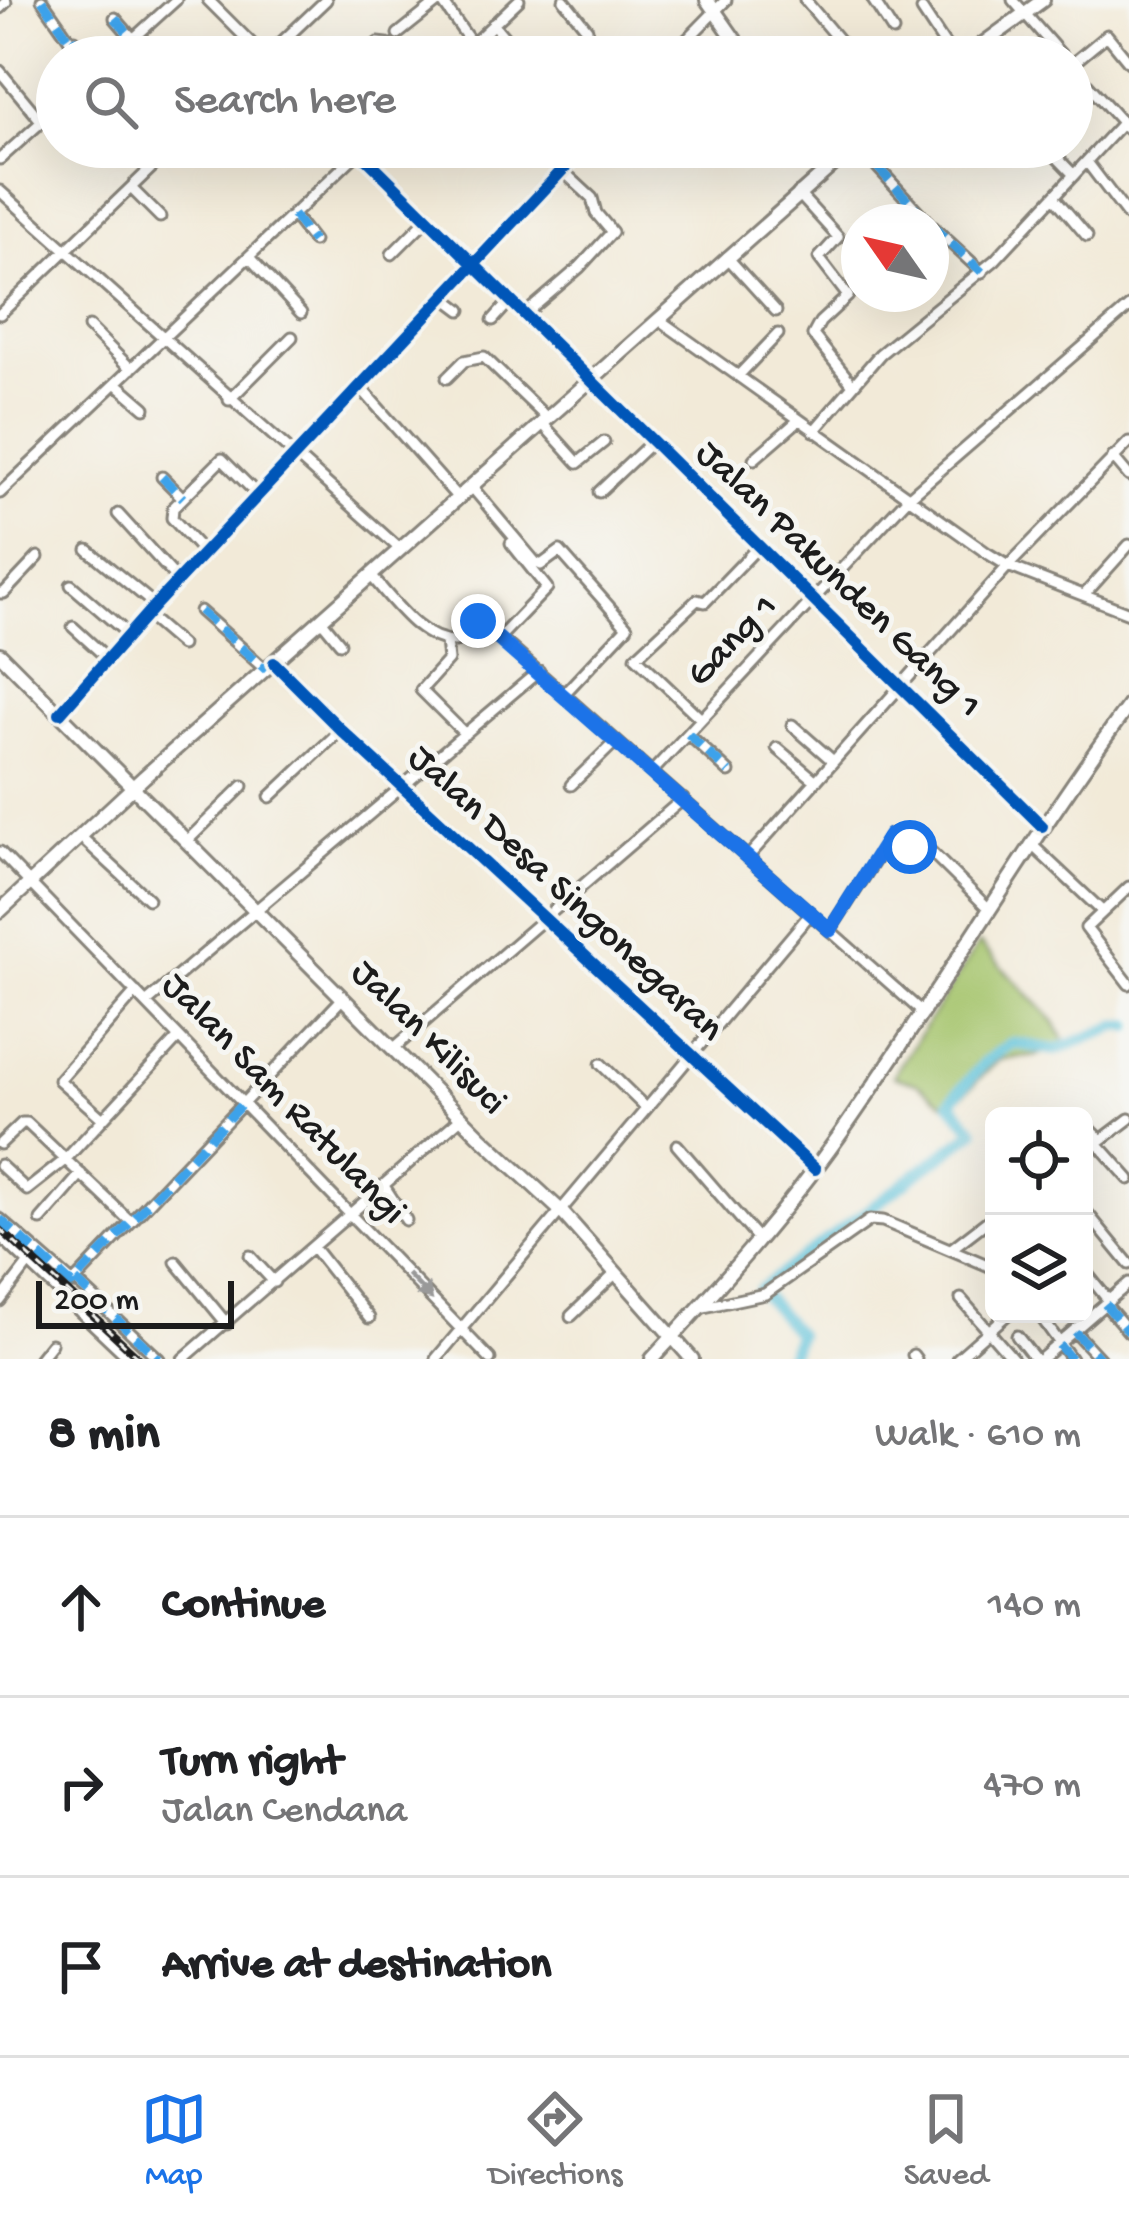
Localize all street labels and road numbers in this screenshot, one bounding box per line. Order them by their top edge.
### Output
street label: Jalan Pakunden Gang 1 [684,432,990,730]
street label: Gang 1 [678,585,790,699]
street label: Jalan Desa Singonegaran [397,737,732,1054]
street label: Jalan Kilisuci [339,951,515,1127]
street label: Jalan Sam Ratulangi [150,964,414,1236]

